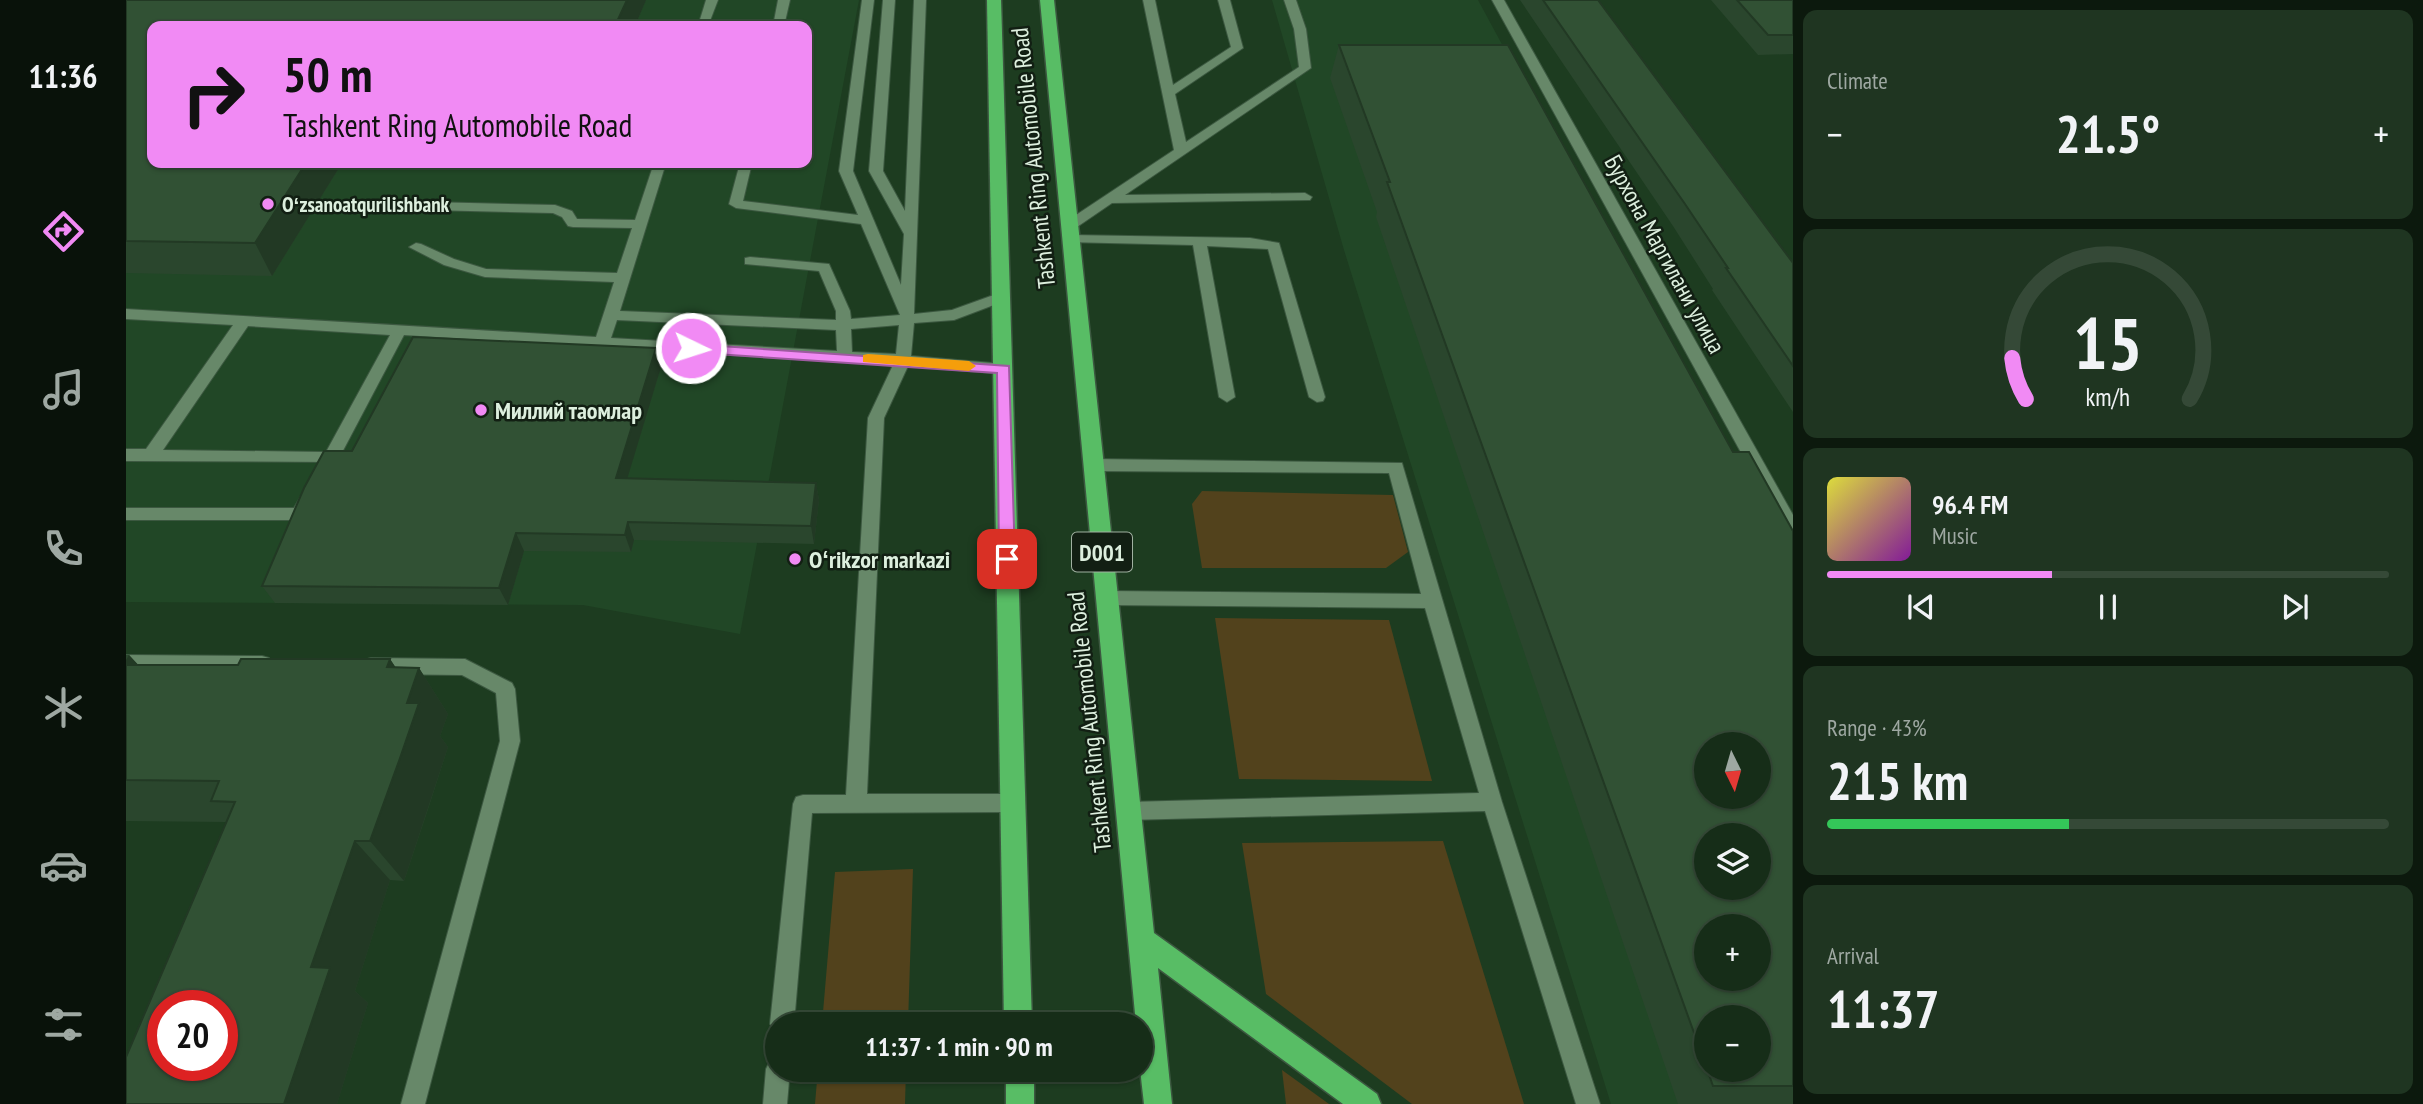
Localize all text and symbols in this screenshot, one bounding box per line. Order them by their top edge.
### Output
street label: Tashkent Ring Automobile Road [1004,26,1062,290]
text: 50 m [283,42,372,106]
icon: right [168,49,259,140]
text: 11:36 [28,55,98,97]
text: Climate [1827,66,1888,95]
text: 21.5° [2056,100,2160,167]
text: Tashkent Ring Automobile Road [283,104,632,146]
text: − [1827,109,1843,158]
text: + [2373,109,2389,158]
street label: Бурхона Маргилани улица [1598,149,1732,359]
place label: Oʻzsanoatqurilishbank [282,191,450,218]
marker: Oʻzsanoatqurilishbank [260,196,276,212]
icon: directions [39,207,88,256]
text: 15 [2073,296,2143,390]
position arrow [654,311,728,385]
icon: music [39,365,88,414]
text: km/h [2086,381,2130,413]
place label: Миллий таомлар [495,395,642,426]
marker: Миллий таомлар [473,402,489,418]
text: 96.4 FM [1932,488,2008,521]
text: Music [1932,521,1978,550]
icon: phone [39,524,88,573]
pin [977,529,1037,589]
road number: D001 [1072,532,1132,572]
icon: arrive [988,540,1026,578]
place label: Oʻrikzor markazi [809,544,950,575]
marker: Oʻrikzor markazi [787,551,803,567]
icon: previous [1902,588,1940,626]
icon: pause [2089,588,2127,626]
icon: next [2276,588,2314,626]
street label: Tashkent Ring Automobile Road [1060,590,1118,854]
icon: climate [39,683,88,732]
text: Range · 43% [1827,713,1927,742]
north arrow [1694,732,1771,808]
map controls [1694,732,1771,1082]
text: 215 km [1827,747,1968,814]
button: layers [1694,823,1771,900]
icon: car [39,841,88,890]
button: + [1694,914,1771,991]
text: Arrival [1827,941,1879,970]
text: 11:37 [1827,975,1939,1042]
speed limit sign: 20 [147,990,238,1081]
icon: filters [39,1000,88,1049]
button: − [1694,1005,1771,1082]
text: 11:37 · 1 min · 90 m [865,1030,1053,1063]

